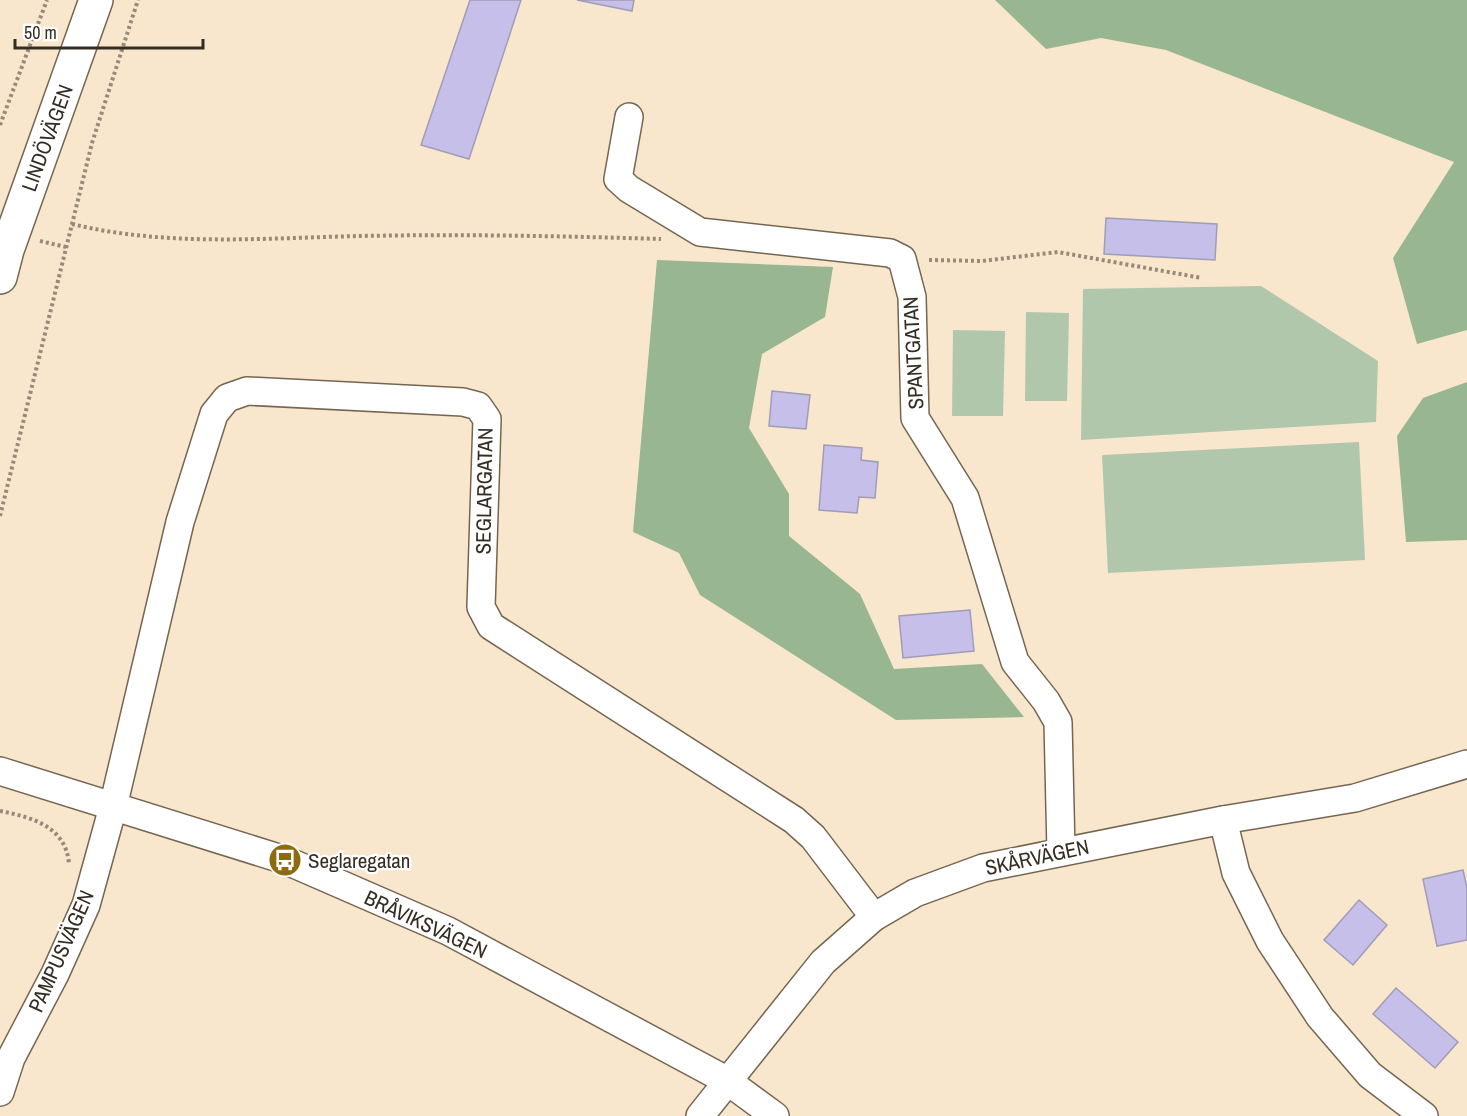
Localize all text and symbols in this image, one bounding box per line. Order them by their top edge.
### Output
scale bar [15,12,202,50]
text: 50 m [24,20,57,45]
street label: LINDÖVÄGEN [14,81,80,195]
street label: SPANTGATAN [896,296,930,410]
street label: SEGLARGATAN [468,427,500,555]
street label: SKÅRVÄGEN [982,832,1092,882]
bus stop icon: Seglaregatan [267,842,303,878]
place label: Seglaregatan [308,846,410,875]
street label: BRÅVIKSVÄGEN [360,883,492,965]
street label: PAMPUSVÄGEN [21,885,101,1017]

